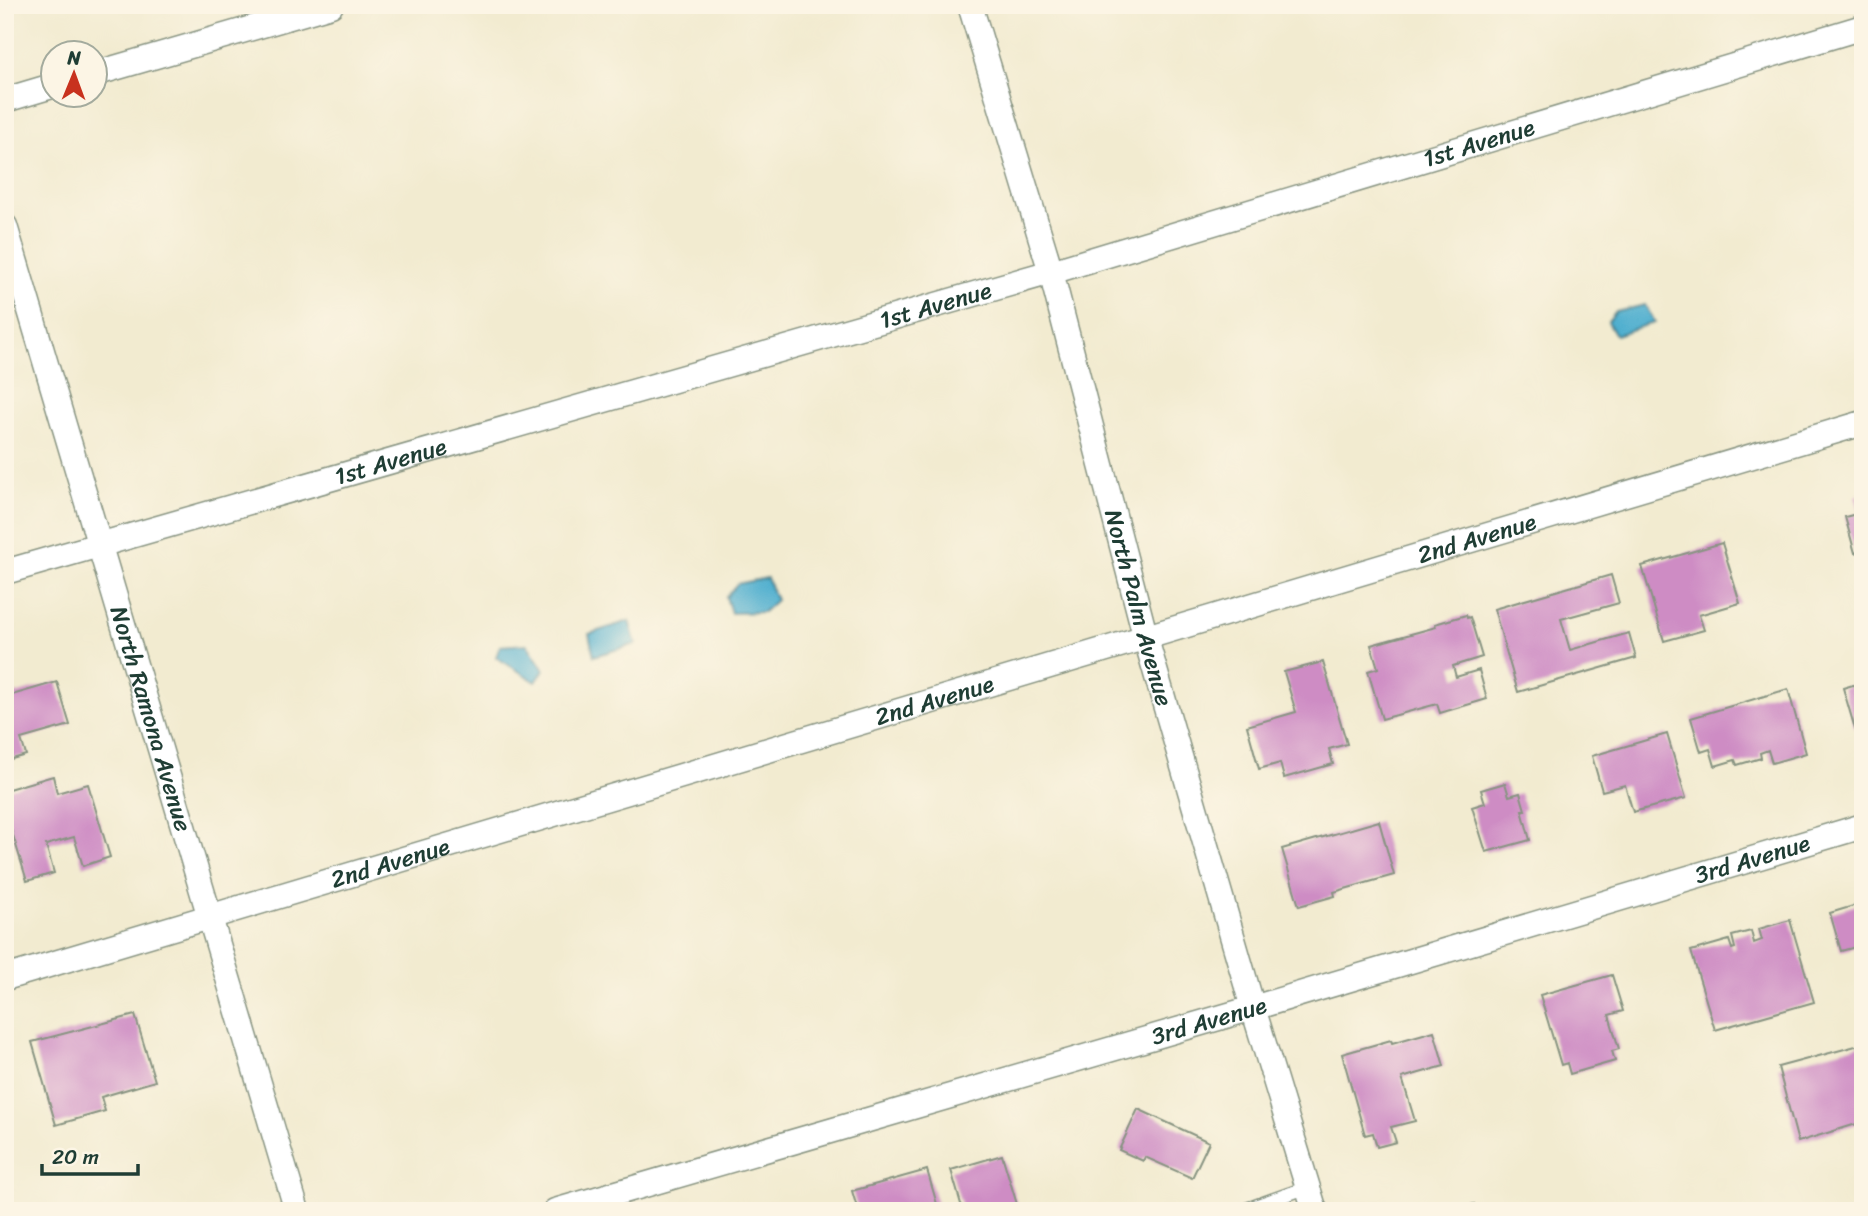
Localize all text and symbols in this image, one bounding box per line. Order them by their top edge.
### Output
north arrow [38,38,108,108]
text: N [66,41,82,74]
street label: 1st Avenue [1418,106,1540,180]
street label: 1st Avenue [875,269,997,341]
street label: 1st Avenue [330,425,452,497]
street label: 2nd Avenue [1412,501,1542,576]
street label: North Palm Avenue [1092,505,1185,711]
street label: North Ramona Avenue [98,601,204,837]
street label: 2nd Avenue [870,663,999,738]
street label: 3rd Avenue [1690,822,1816,896]
street label: 2nd Avenue [326,825,455,901]
street label: 3rd Avenue [1146,984,1272,1058]
scale bar [42,1132,138,1176]
text: 20 m [52,1138,99,1176]

